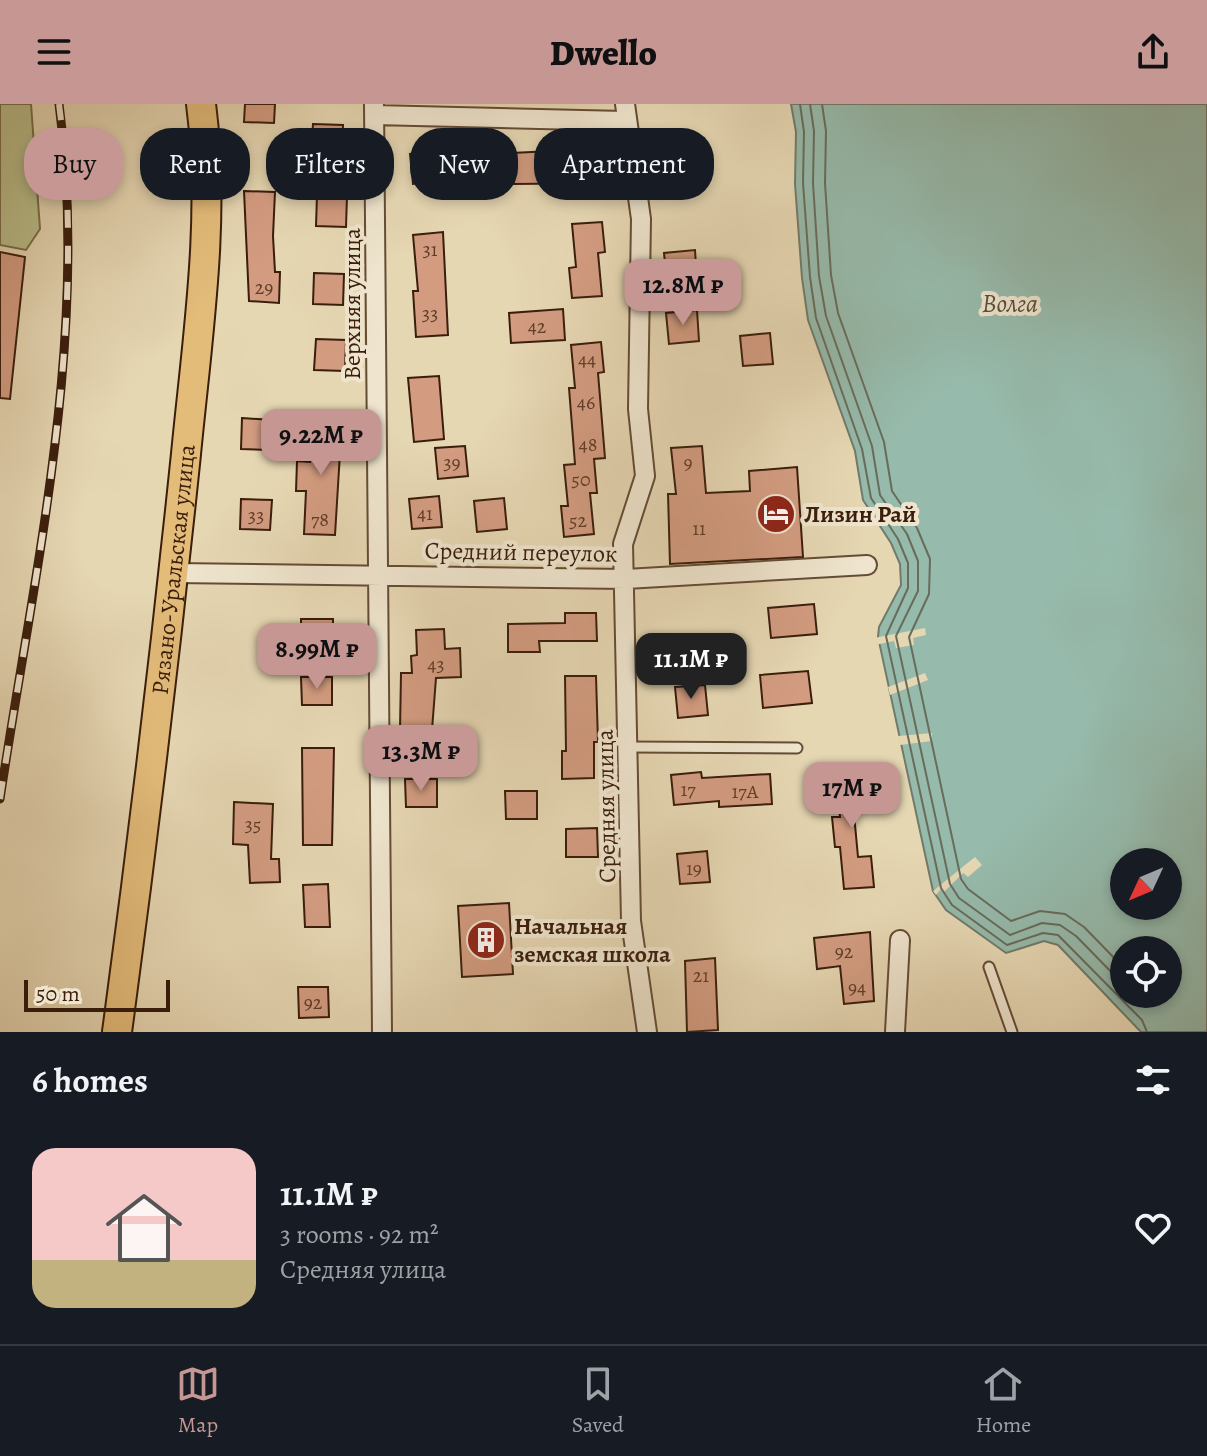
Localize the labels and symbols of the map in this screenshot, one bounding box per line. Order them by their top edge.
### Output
street label: Верхняя улица [336,228,368,380]
house number: 31 [422,236,438,263]
pin: 12.8M ₽ [609,259,757,327]
house number: 29 [255,274,273,301]
water label: Волга [982,286,1038,321]
house number: 33 [422,300,438,327]
house number: 42 [528,313,547,340]
house number: 44 [578,346,596,373]
house number: 46 [577,389,595,416]
pin: 9.22M ₽ [247,409,395,477]
house number: 48 [579,431,597,458]
street label: Рязано-Уральская улица [144,443,203,696]
house number: 39 [443,449,461,476]
house number: 9 [683,449,693,476]
house number: 50 [571,466,591,493]
hotel icon: Лизин Рай [755,493,797,535]
place label: Лизин Рай [804,498,916,530]
house number: 41 [417,500,433,527]
house number: 33 [248,502,264,529]
house number: 78 [311,506,329,533]
house number: 52 [569,507,588,534]
house number: 11 [692,515,706,542]
street label: Средний переулок [424,534,618,570]
pin: 8.99M ₽ [243,623,391,691]
pin: 11.1M ₽ [617,633,765,701]
house number: 43 [427,651,445,678]
pin: 13.3M ₽ [347,725,495,793]
street label: Средняя улица [589,729,623,883]
pin: 17M ₽ [796,762,908,830]
house number: 17 [680,776,696,803]
house number: 17А [732,778,759,805]
house number: 35 [245,811,261,838]
north arrow [1110,848,1182,920]
house number: 19 [686,855,702,882]
place label: Начальная земская школа [514,910,671,970]
building icon: Начальная земская школа [465,919,507,961]
house number: 92 [835,938,854,965]
house number: 21 [693,962,709,989]
house number: 94 [848,974,866,1001]
scale bar [24,976,170,1012]
house number: 92 [304,989,323,1016]

